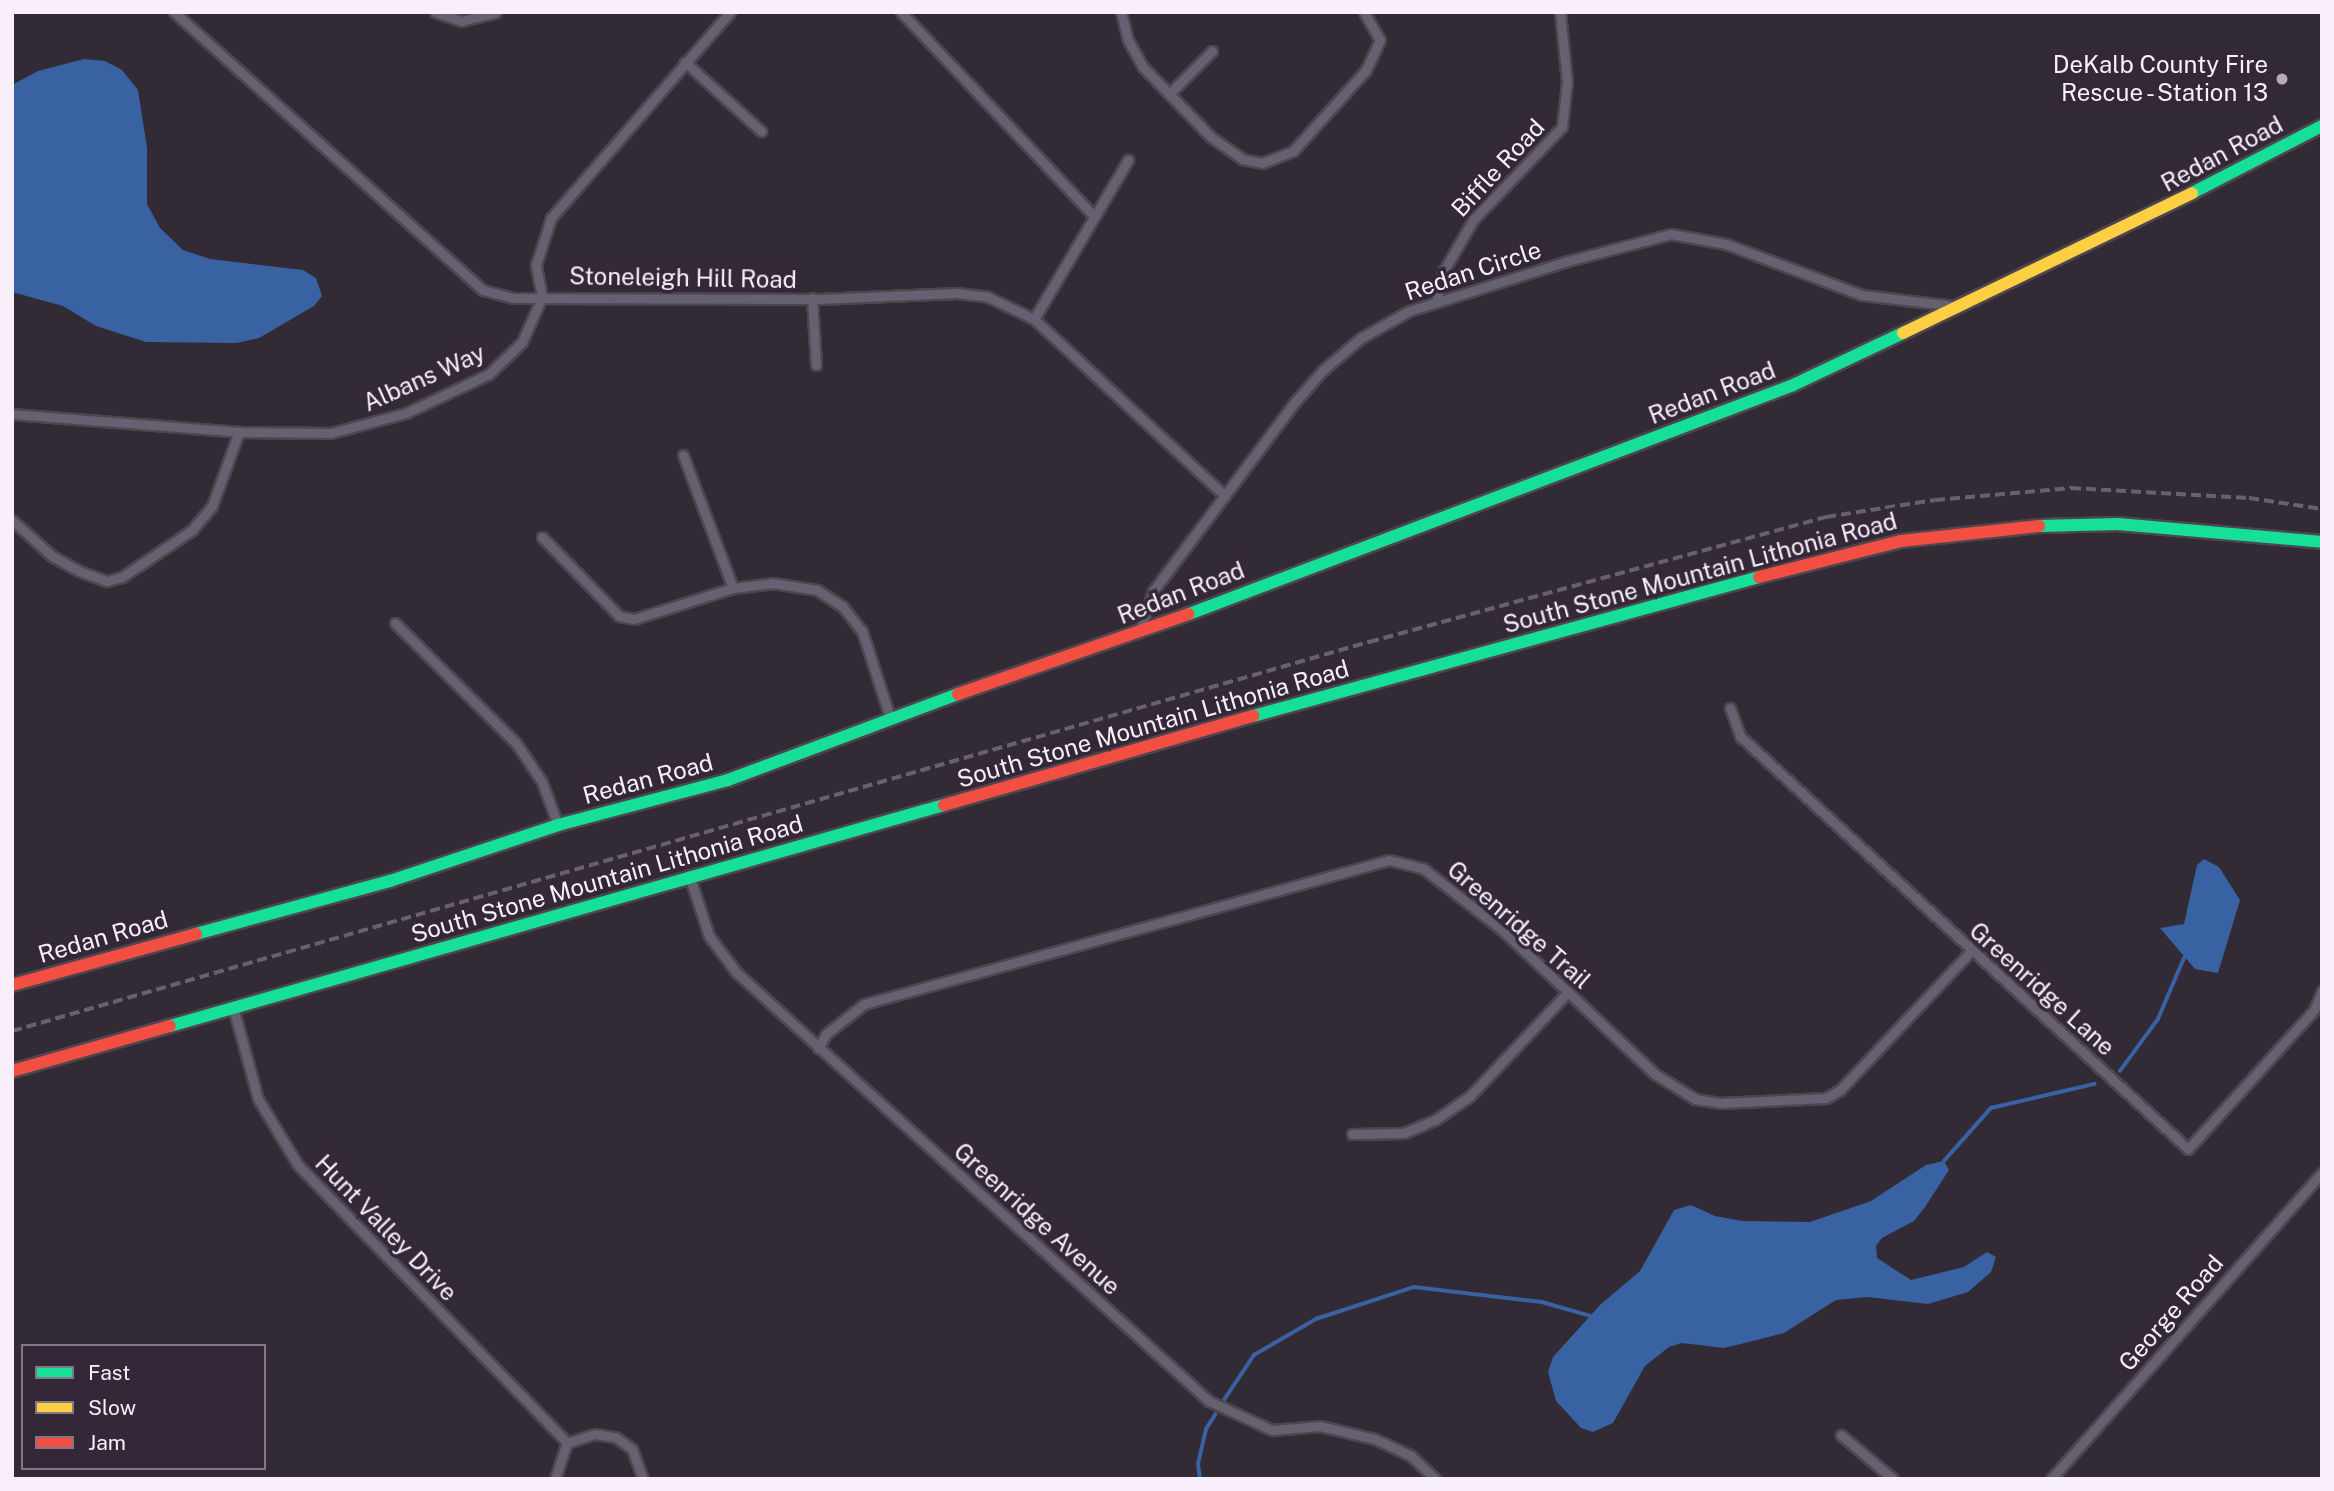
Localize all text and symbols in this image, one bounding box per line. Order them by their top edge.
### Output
place label: DeKalb County Fire Rescue - Station 13 [2053,51,2268,107]
marker: DeKalb County Fire Rescue - Station 13 [2274,71,2290,87]
street label: Redan Road [2156,110,2288,198]
street label: Biffle Road [1445,113,1551,223]
street label: Redan Circle [1401,235,1545,307]
street label: Stoneleigh Hill Road [569,262,797,294]
street label: Albans Way [358,338,490,418]
street label: Redan Road [1645,356,1779,430]
street label: South Stone Mountain Lithonia Road [1500,506,1900,640]
street label: Redan Road [1114,556,1248,630]
street label: South Stone Mountain Lithonia Road [954,654,1352,794]
street label: Redan Road [580,748,716,810]
street label: South Stone Mountain Lithonia Road [408,809,806,949]
street label: Greenridge Trail [1441,855,1597,995]
street label: Redan Road [35,905,171,969]
street label: Greenridge Lane [1963,916,2121,1062]
street label: Greenridge Avenue [948,1137,1126,1301]
street label: Hunt Valley Drive [309,1149,463,1307]
street label: George Road [2113,1249,2229,1377]
legend [21,1344,266,1470]
text: Fast [88,1360,130,1385]
text: Slow [88,1395,136,1420]
text: Jam [88,1430,126,1455]

